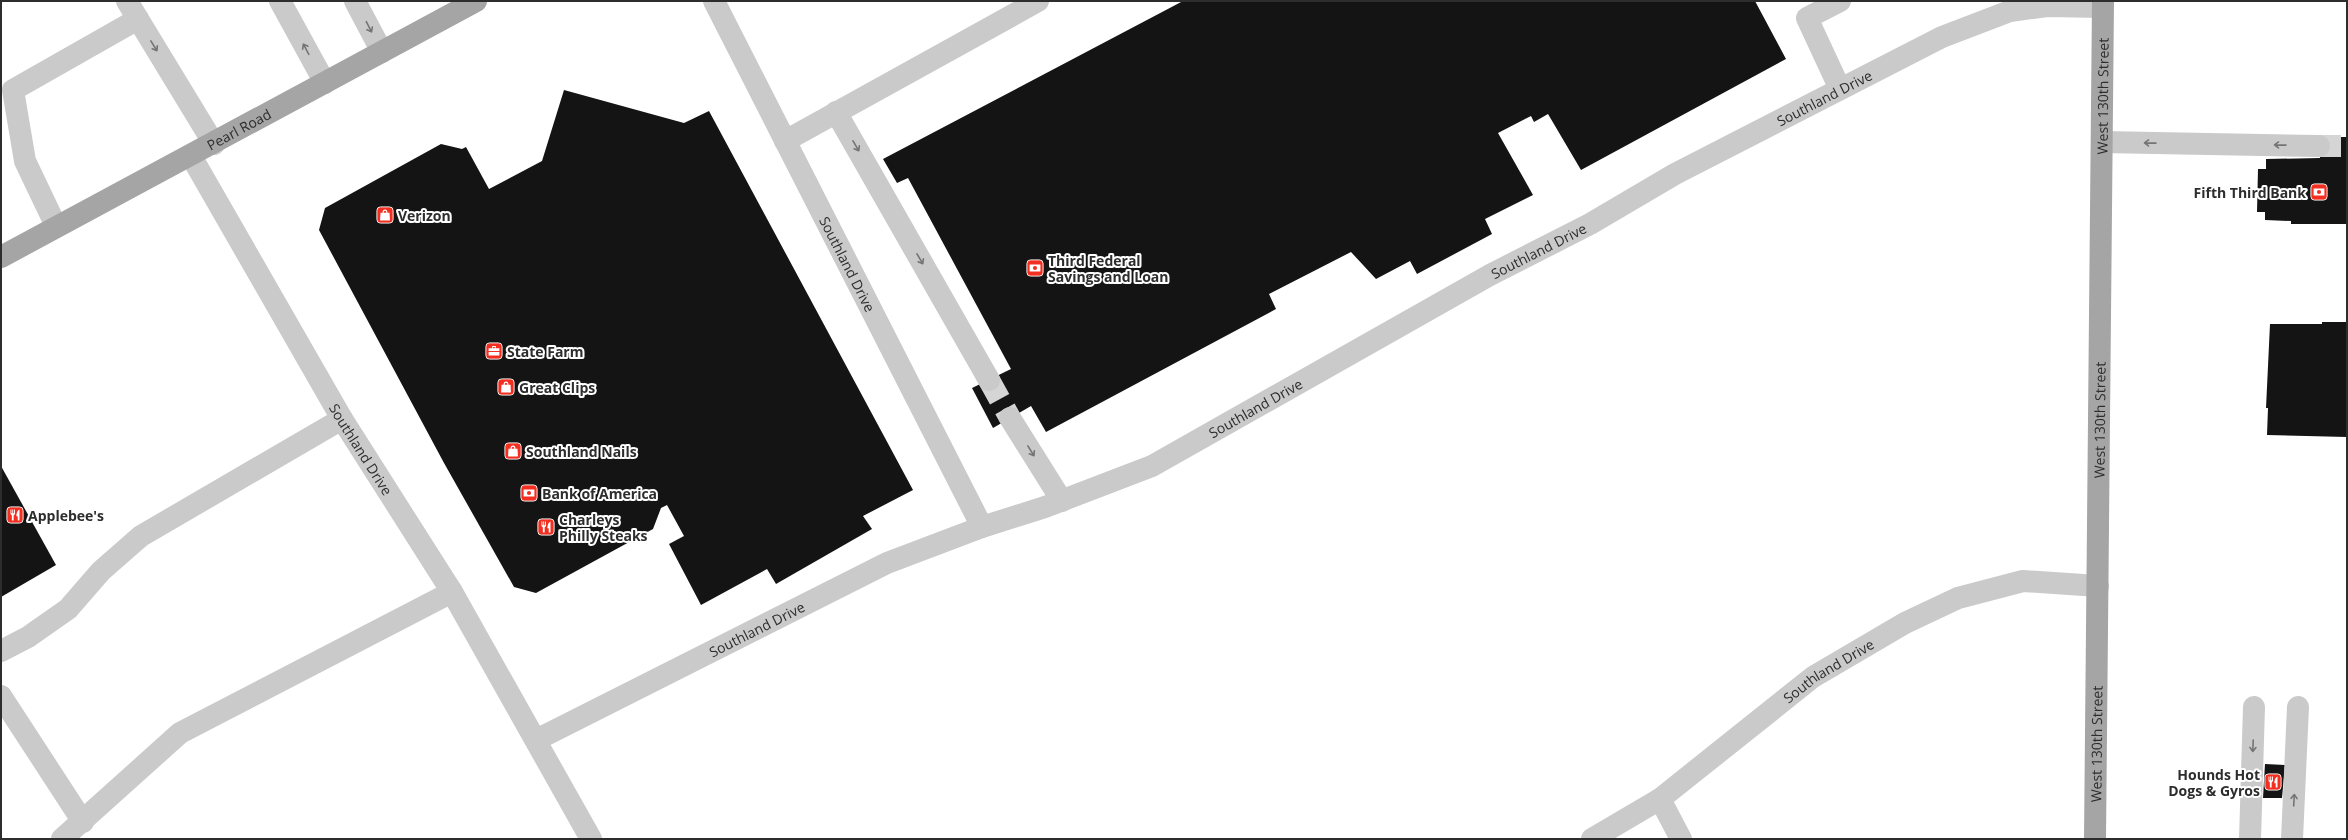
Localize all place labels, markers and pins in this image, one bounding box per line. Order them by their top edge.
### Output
bank icon: Fifth Third Bank [2309,182,2329,202]
place label: Fifth Third Bank [2194,183,2306,202]
shop icon: Verizon [375,205,395,225]
place label: Verizon [398,206,451,225]
place label: Third Federal Savings and Loan [1048,251,1169,286]
bank icon: Third Federal Savings and Loan [1025,258,1045,278]
office icon: State Farm [484,341,504,361]
place label: State Farm [507,342,583,361]
shop icon: Great Clips [496,377,516,397]
place label: Great Clips [519,378,595,397]
shop icon: Southland Nails [503,441,523,461]
place label: Southland Nails [526,442,637,461]
bank icon: Bank of America [519,483,539,503]
place label: Bank of America [542,484,657,503]
restaurant icon: Applebee's [5,505,25,525]
place label: Applebee's [28,506,104,525]
place label: Charleys Philly Steaks [559,510,648,545]
restaurant icon: Charleys Philly Steaks [536,517,556,537]
place label: Hounds Hot Dogs & Gyros [2168,765,2260,800]
restaurant icon: Hounds Hot Dogs & Gyros [2263,772,2283,792]

